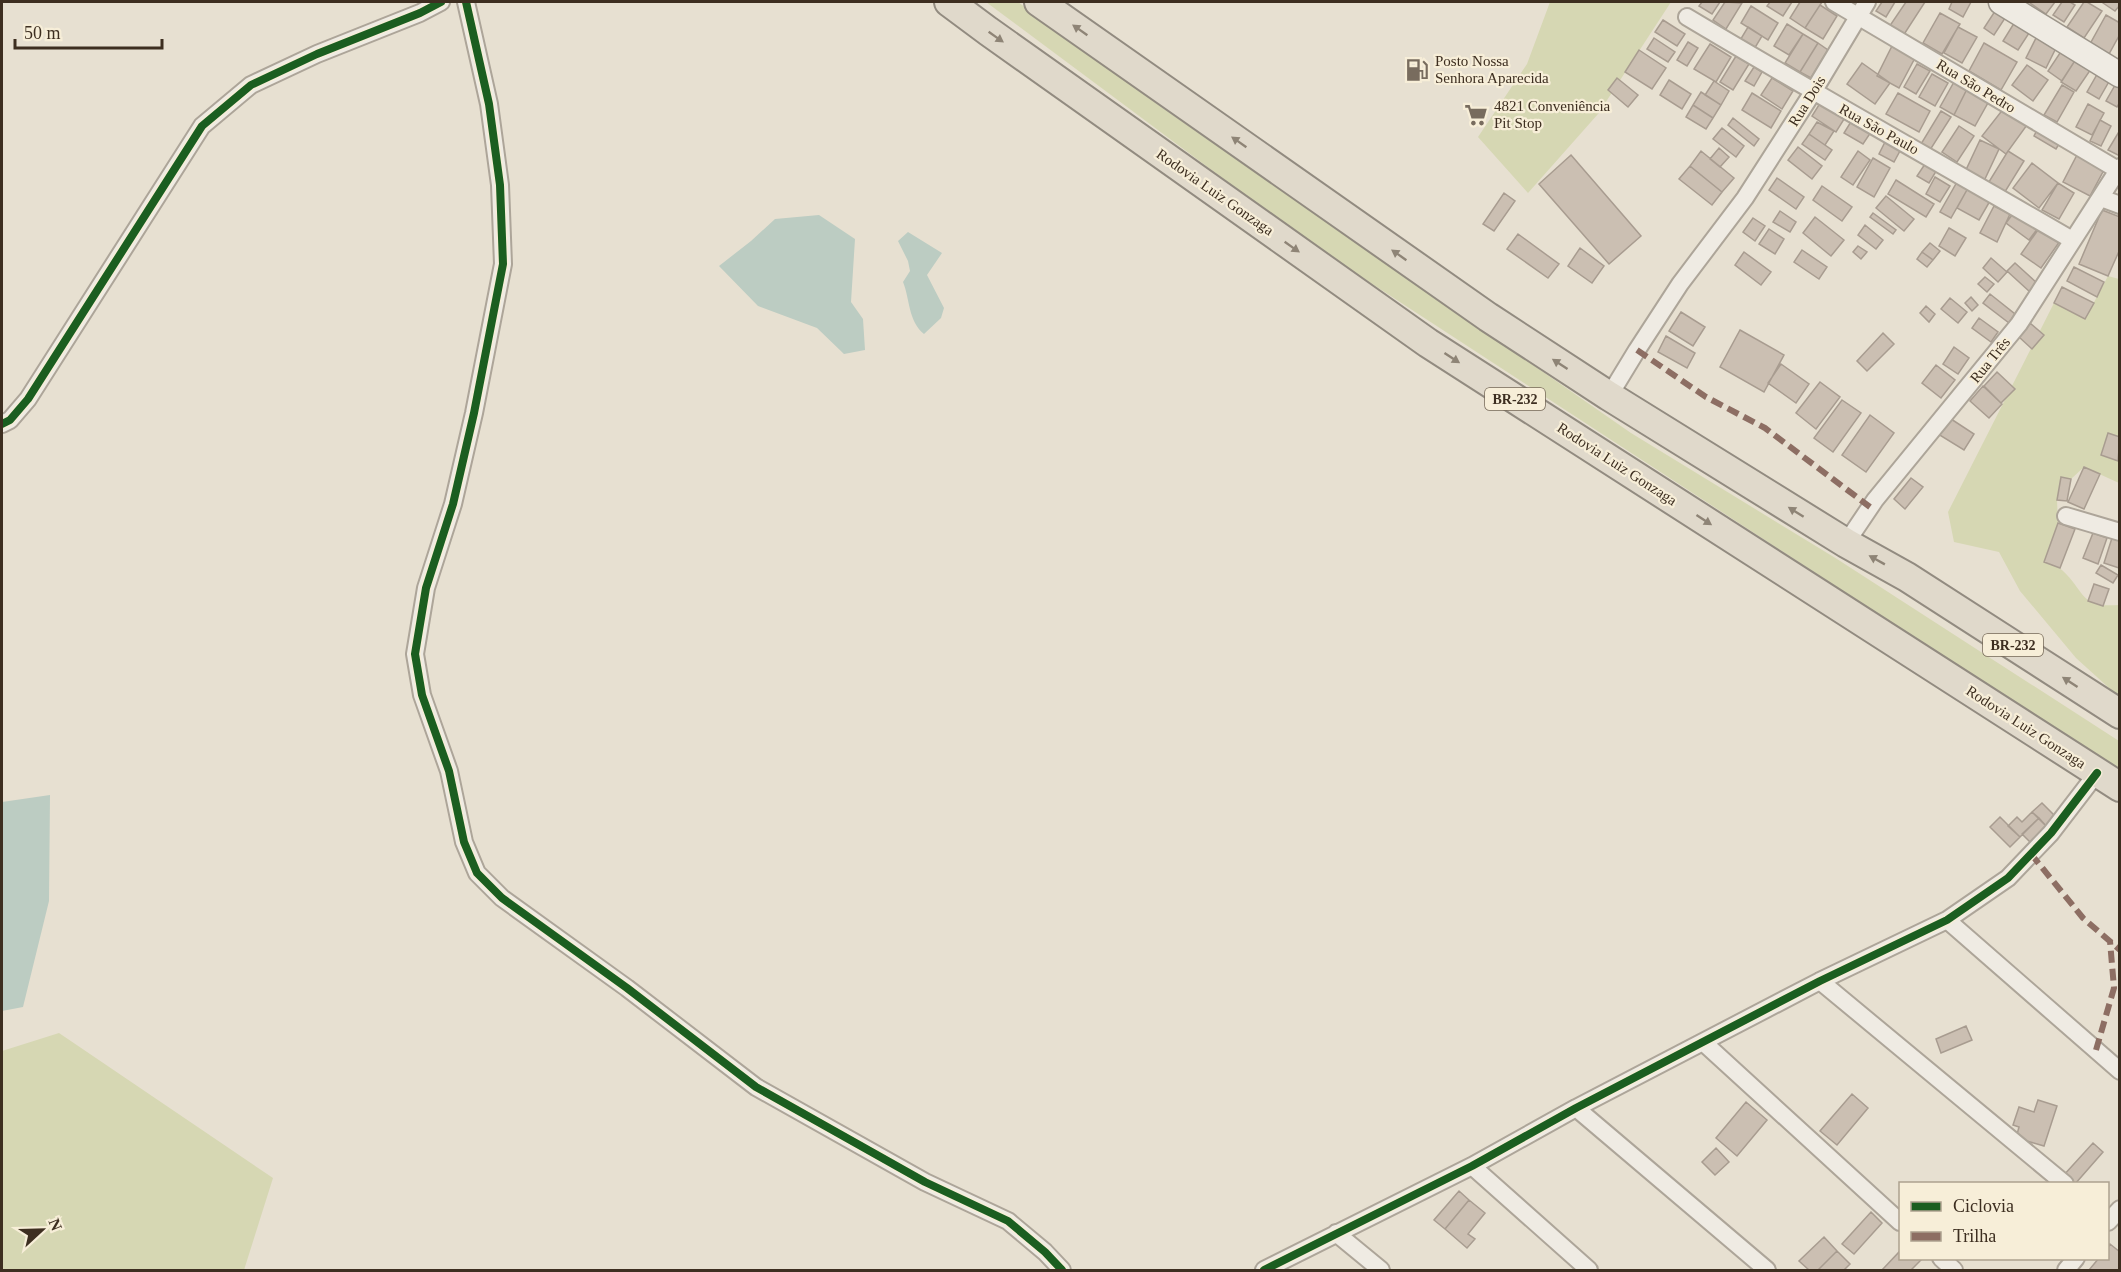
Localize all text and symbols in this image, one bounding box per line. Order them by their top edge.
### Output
scale bar [15,12,162,50]
text: 50 m [24,23,61,43]
one-way arrow [1073,24,1089,36]
one-way arrow [987,31,1003,43]
place label: Posto Nossa Senhora Aparecida [1435,53,1549,86]
street label: Rua São Pedro [1934,56,2018,116]
fuel station icon: Posto Nossa Senhora Aparecida [1404,57,1430,83]
street label: Rua Dois [1785,73,1829,129]
place label: 4821 Conveniência Pit Stop [1494,98,1611,131]
street label: Rua São Paulo [1836,101,1922,157]
supermarket icon: 4821 Conveniência Pit Stop [1463,102,1489,128]
one-way arrow [1232,136,1248,148]
street label: Rodovia Luiz Gonzaga [1153,146,1277,239]
one-way arrow [1284,240,1300,252]
one-way arrow [1391,249,1407,261]
street label: Rua Três [1967,334,2013,386]
one-way arrow [1444,352,1460,363]
one-way arrow [1552,359,1568,370]
road number: BR-232 [1485,388,1545,410]
street label: Rodovia Luiz Gonzaga [1554,419,1680,509]
one-way arrow [1788,507,1804,518]
one-way arrow [1696,515,1712,526]
one-way arrow [1868,555,1885,565]
road number: BR-232 [1983,634,2043,656]
one-way arrow [2062,677,2078,688]
street label: Rodovia Luiz Gonzaga [1963,682,2089,772]
legend [1899,1182,2109,1260]
text: Ciclovia [1953,1196,2014,1216]
north arrow [12,1200,72,1260]
text: N [45,1216,66,1234]
text: Trilha [1953,1226,1996,1246]

